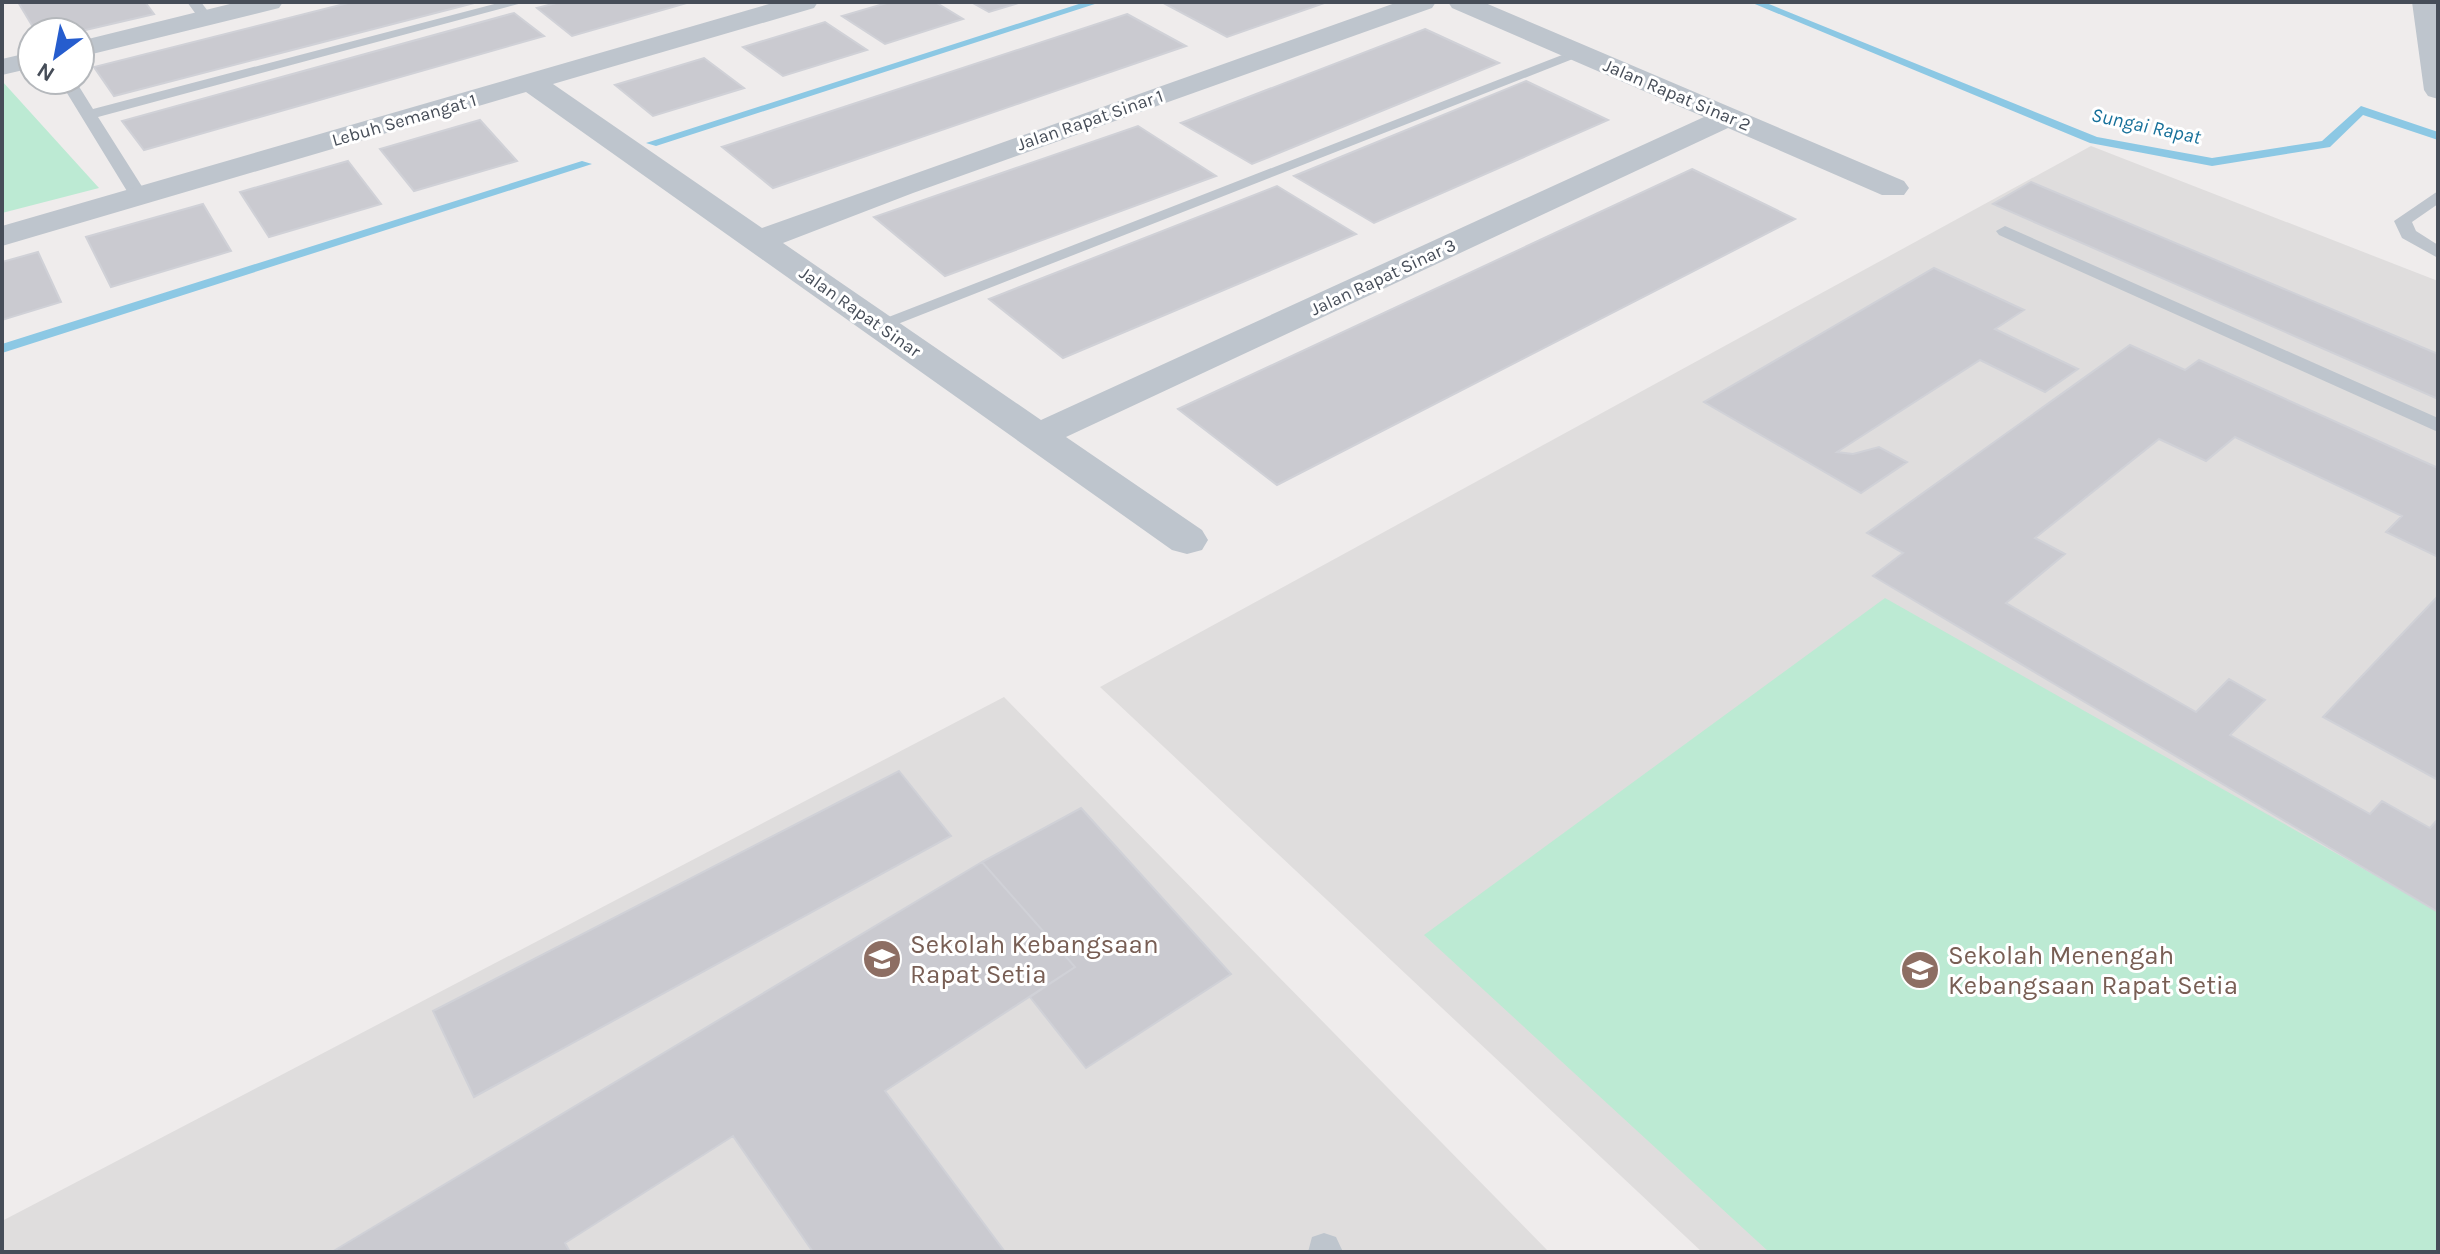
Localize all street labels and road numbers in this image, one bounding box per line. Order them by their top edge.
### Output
street label: Jalan Rapat Sinar 2 [1600,54,1754,136]
street label: Jalan Rapat Sinar 1 [1014,85,1166,155]
street label: Lebuh Semangat 1 [329,89,479,151]
street label: Jalan Rapat Sinar 3 [1307,234,1459,320]
street label: Jalan Rapat Sinar [795,262,925,362]

